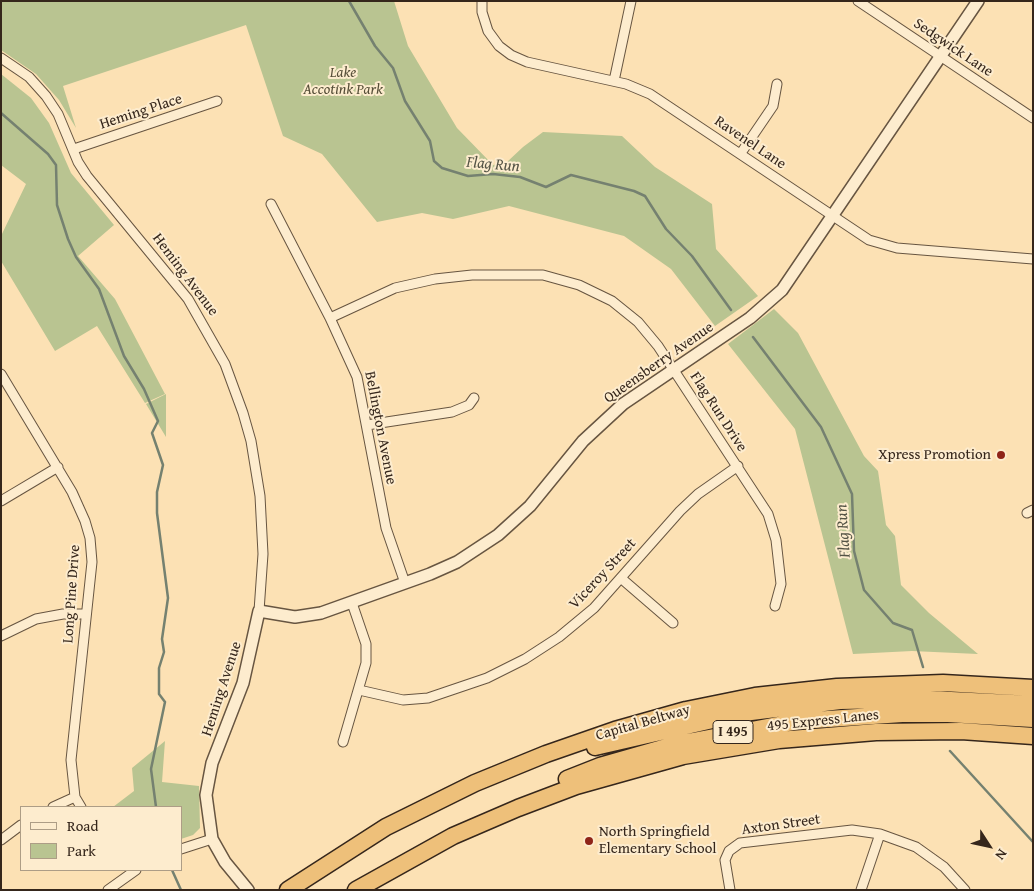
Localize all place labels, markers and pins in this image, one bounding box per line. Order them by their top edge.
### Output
place label: Xpress Promotion [878,446,991,464]
marker: Xpress Promotion [995,449,1007,461]
place label: North Springfield Elementary School [599,823,717,858]
marker: North Springfield Elementary School [583,835,595,847]

